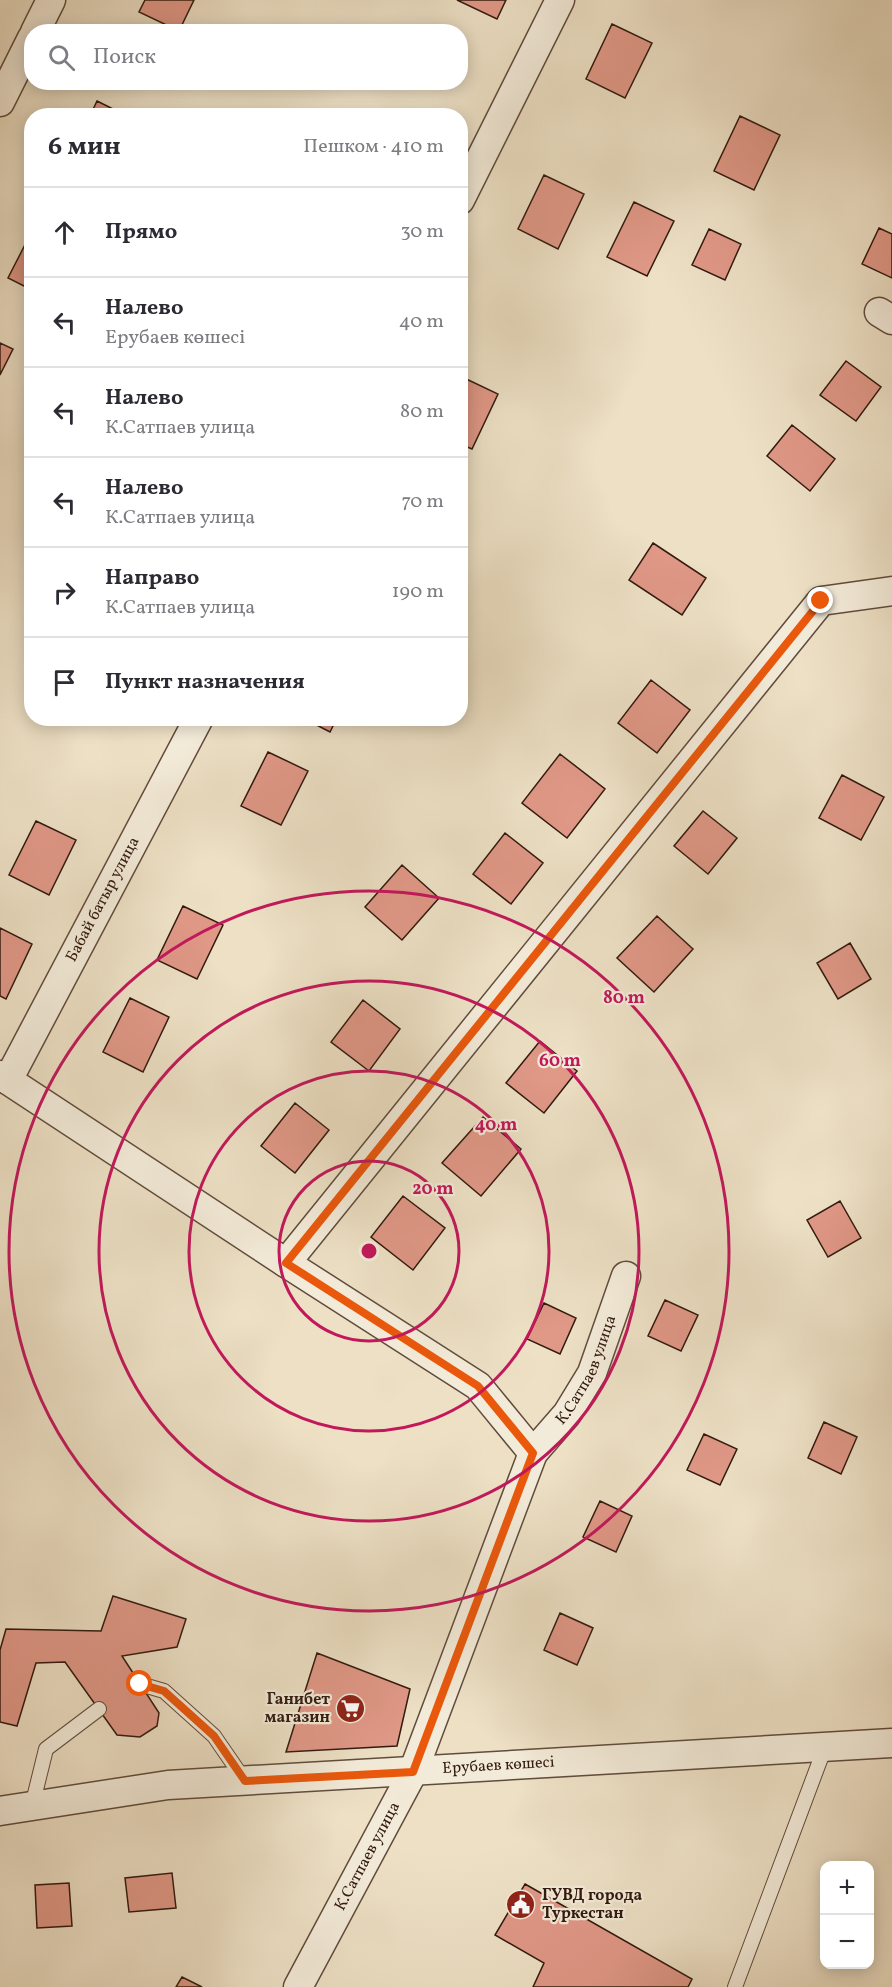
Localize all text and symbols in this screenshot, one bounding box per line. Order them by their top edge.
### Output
search box [24,24,468,90]
icon: search [45,41,78,74]
text: Поиск [93,42,156,73]
text: 6 мин [48,129,121,165]
text: Пешком · 410 m [303,133,444,161]
icon: ahead [48,216,81,249]
text: Прямо [105,217,177,248]
text: 30 m [400,218,444,246]
text: Налево [105,293,184,324]
icon: left [48,306,81,339]
text: 40 m [399,308,444,336]
text: Ерубаев көшесі [105,324,245,352]
text: Налево [105,383,184,414]
icon: left [48,396,81,429]
text: 80 m [400,398,444,426]
text: К.Сатпаев улица [105,414,255,442]
text: Налево [105,473,184,504]
icon: left [48,486,81,519]
text: 70 m [401,488,444,516]
text: К.Сатпаев улица [105,504,255,532]
text: Направо [105,563,199,594]
icon: right [48,576,81,609]
text: 190 m [392,578,444,606]
route end [807,587,833,613]
text: К.Сатпаев улица [105,594,255,622]
icon: arrive [48,666,81,699]
text: Пункт назначения [105,667,305,698]
street label: Бабай батыр улица [61,833,145,966]
text: 80 m [603,986,645,1011]
text: 60 m [539,1049,581,1074]
text: 40 m [475,1113,517,1138]
text: 20 m [412,1177,454,1202]
centre of rings [359,1241,379,1261]
street label: К.Сатпаев улица [551,1312,622,1430]
route start [126,1670,152,1696]
place label: Ганибет магазин [265,1689,330,1729]
supermarket icon: Ганибет магазин [335,1693,367,1725]
street label: Ерубаев көшесі [442,1752,555,1780]
street label: К.Сатпаев улица [330,1798,406,1915]
map controls [820,1861,874,1969]
button: + [820,1861,874,1915]
place label: ГУВД города Туркестан [542,1885,643,1925]
public building icon: ГУВД города Туркестан [505,1889,537,1921]
button: − [820,1915,874,1969]

